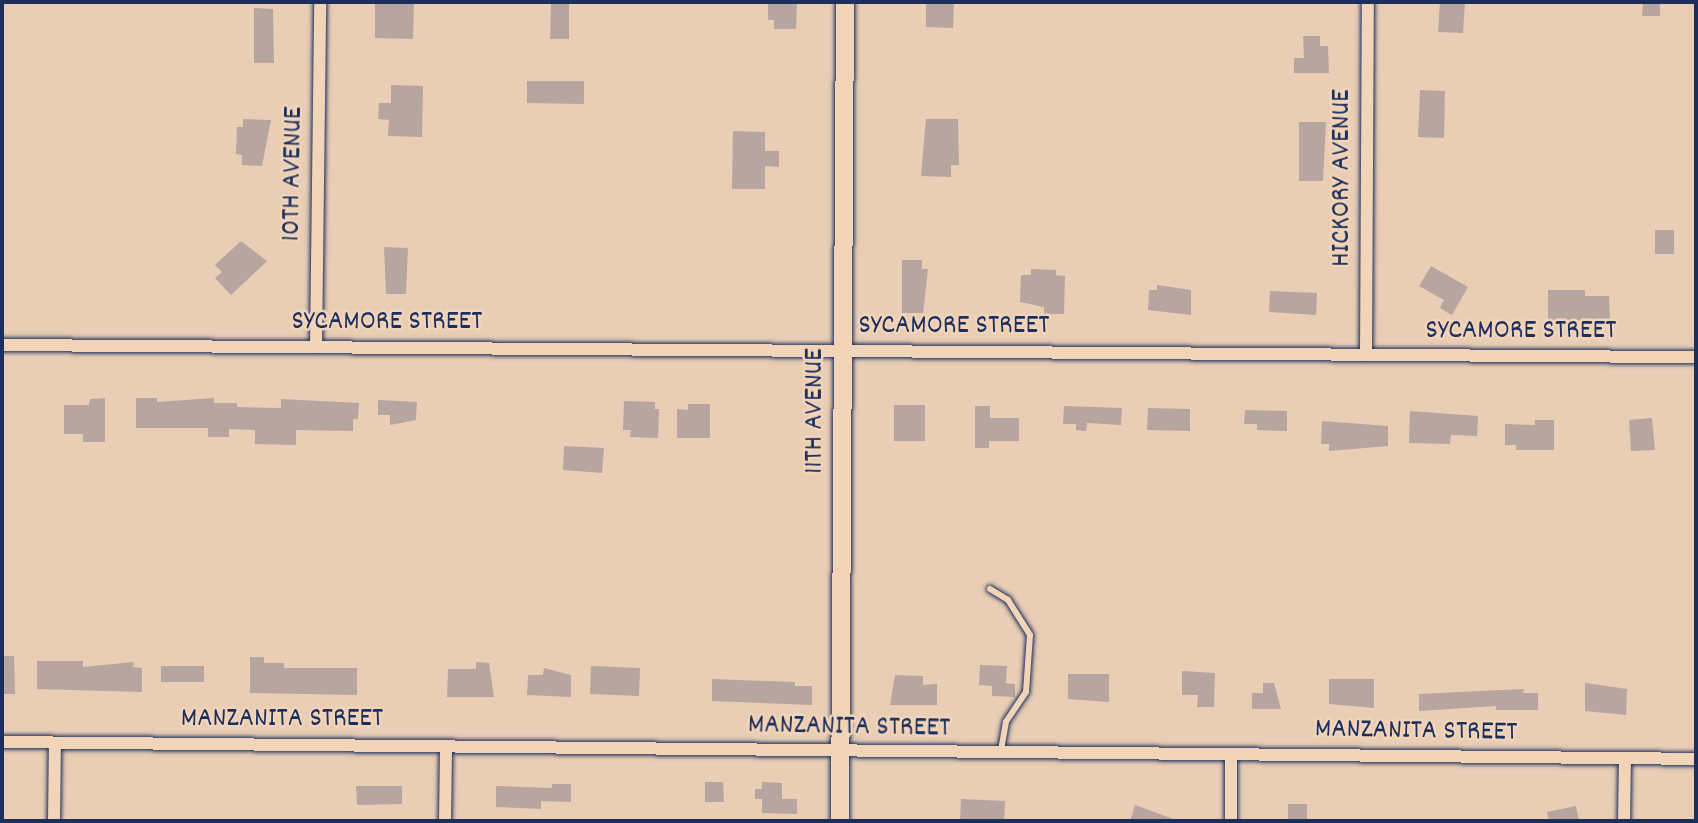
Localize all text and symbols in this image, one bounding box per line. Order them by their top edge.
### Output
street label: HICKORY AVENUE [1326,89,1360,267]
street label: 10TH AVENUE [276,106,312,242]
street label: SYCAMORE STREET [292,306,482,340]
street label: SYCAMORE STREET [859,310,1049,344]
street label: SYCAMORE STREET [1426,315,1616,349]
street label: 11TH AVENUE [799,348,833,474]
street label: MANZANITA STREET [181,703,383,737]
street label: MANZANITA STREET [748,709,950,747]
street label: MANZANITA STREET [1315,713,1517,751]

